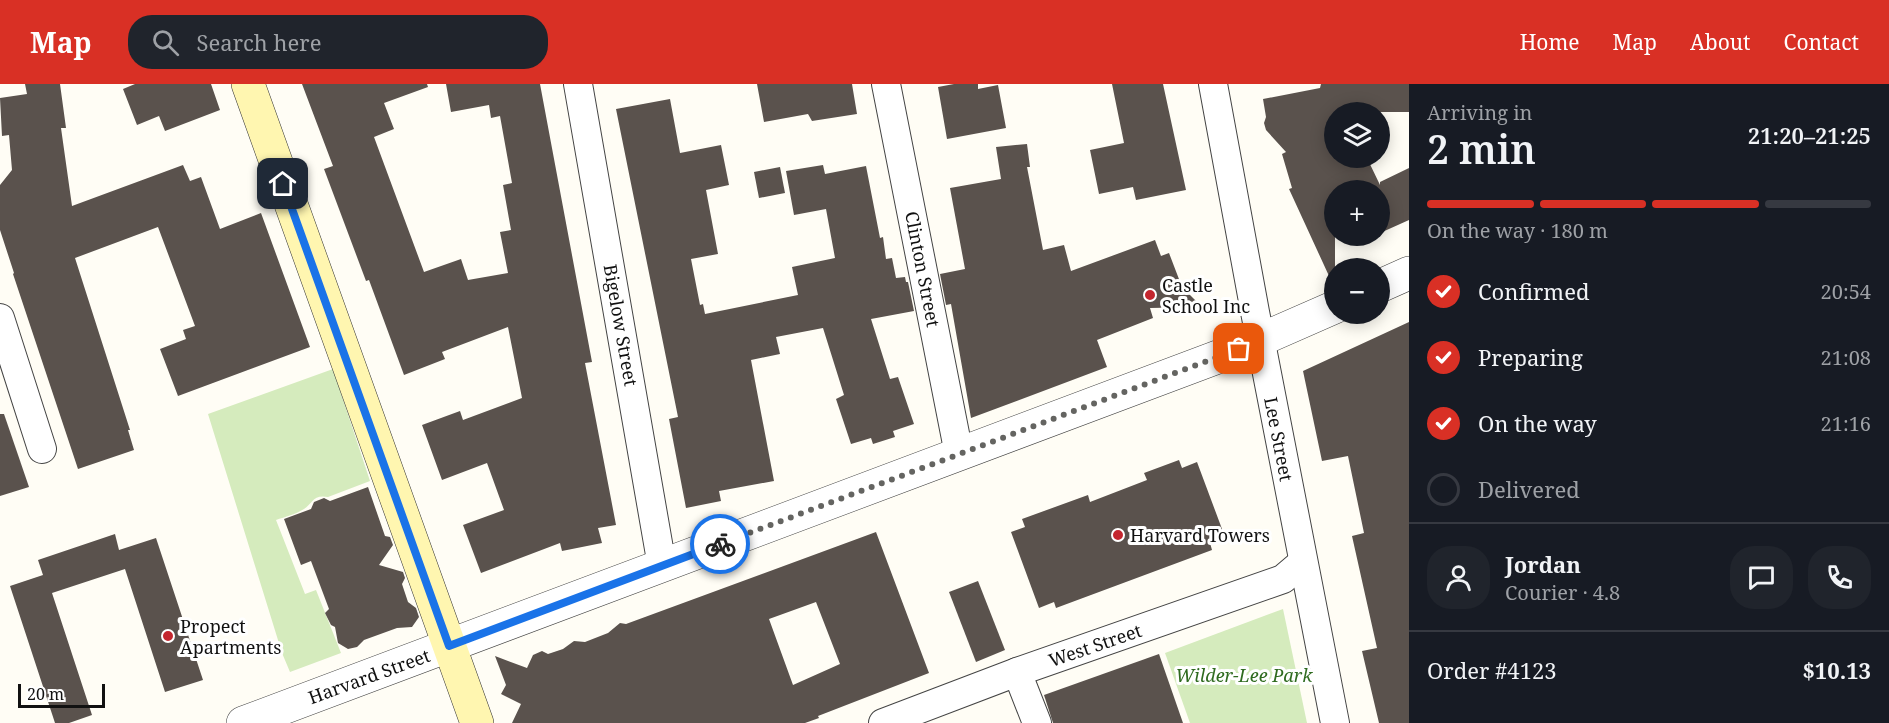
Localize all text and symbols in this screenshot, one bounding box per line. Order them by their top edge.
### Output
search box [128,15,548,69]
text: Map [30,23,92,61]
icon: search [149,26,182,59]
text: Search here [197,27,321,57]
text: Home [1520,28,1580,56]
text: Map [1613,28,1657,56]
text: About [1690,28,1751,56]
text: Contact [1784,28,1859,56]
text: Arriving in [1427,99,1532,126]
map controls [1324,102,1390,324]
button: layers [1324,102,1390,168]
text: 21:20–21:25 [1748,120,1871,150]
text: 2 min [1427,122,1536,175]
pin [257,158,308,209]
icon: home [266,167,299,200]
button: + [1324,180,1390,246]
street label: Clinton Street [900,209,946,329]
text: On the way · 180 m [1427,217,1608,244]
button: − [1324,258,1390,324]
street label: Bigelow Street [598,262,644,388]
place label: Castle School Inc [1162,273,1250,318]
icon: check [1427,275,1460,308]
text: Confirmed [1478,276,1589,306]
text: 20:54 [1821,278,1871,305]
marker: Castle School Inc [1143,288,1157,302]
pin [1213,323,1264,374]
icon: bag [1222,332,1255,365]
icon: check [1427,341,1460,374]
text: Preparing [1478,342,1583,372]
text: 21:08 [1821,344,1871,371]
street label: Lee Street [1259,395,1299,483]
icon: check [1427,407,1460,440]
text: On the way [1478,408,1597,438]
text: 21:16 [1821,410,1871,437]
text: Delivered [1478,474,1580,504]
courier [690,514,750,574]
place label: Harvard Towers [1130,523,1270,547]
icon: bike [704,528,737,561]
marker: Harvard Towers [1111,528,1125,542]
button: person [1427,546,1490,609]
button: chat [1730,546,1793,609]
button: phone [1808,546,1871,609]
text: Jordan [1505,549,1581,579]
text: Courier · 4.8 [1505,579,1620,606]
place label: Propect Apartments [180,614,281,659]
street label: West Street [1045,618,1145,672]
marker: Propect Apartments [161,629,175,643]
street label: Harvard Street [305,643,433,709]
text: Order #4123 [1427,655,1557,685]
text: $10.13 [1802,655,1871,685]
park label: Wilder-Lee Park [1176,663,1313,687]
scale bar [18,681,105,708]
text: 20 m [27,683,64,705]

